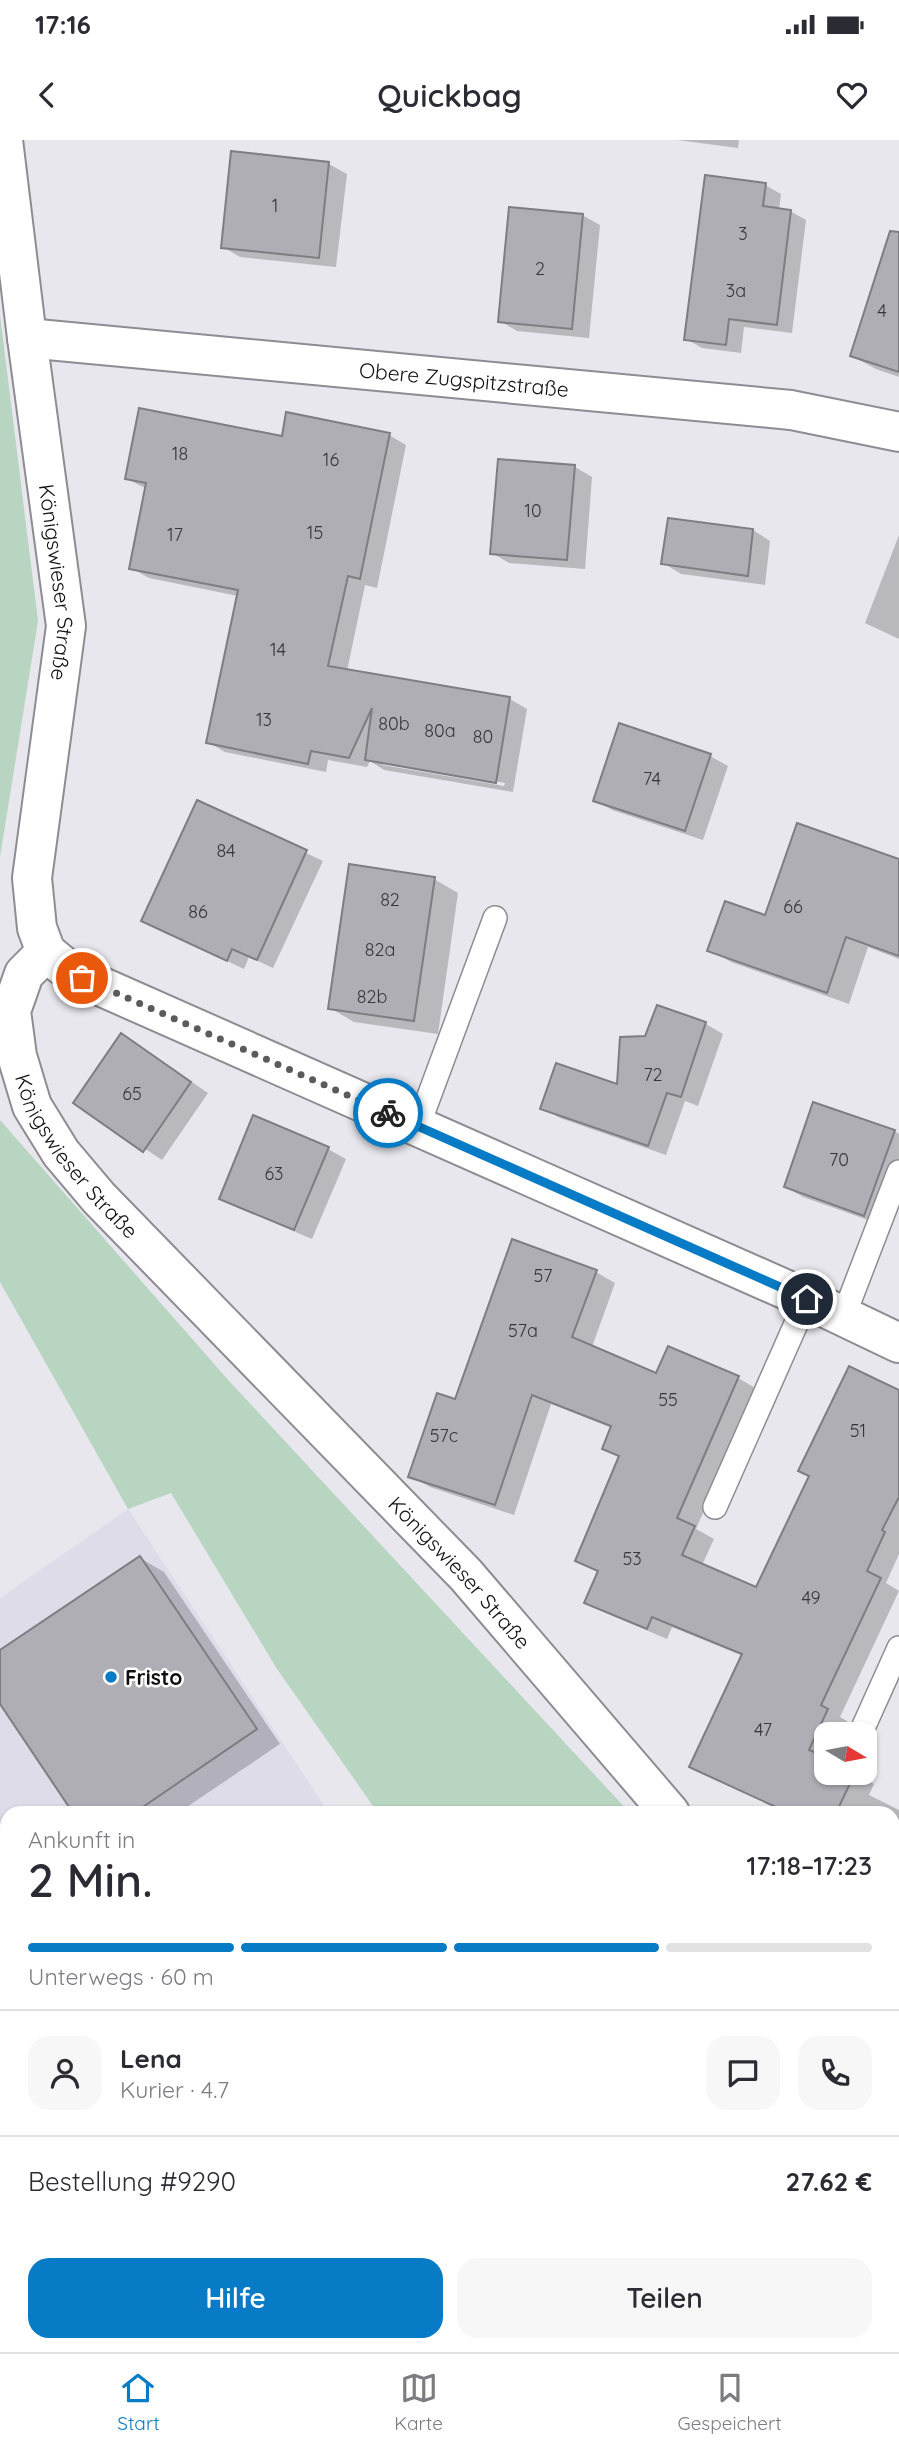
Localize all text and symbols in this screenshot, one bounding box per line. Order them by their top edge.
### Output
text: 17:16 [35,8,91,41]
text: Quickbag [377,75,522,115]
icon: back [28,76,66,114]
icon: heart [833,76,871,114]
house number: 1 [272,194,278,217]
house number: 3 [738,222,748,245]
house number: 2 [535,257,545,280]
house number: 3a [726,279,746,302]
house number: 4 [877,299,887,322]
street label: Obere Zugspitzstraße [358,356,570,402]
house number: 18 [172,442,188,465]
house number: 16 [323,448,339,471]
street label: Königswieser Straße [34,482,79,682]
house number: 10 [524,499,542,522]
house number: 15 [307,521,323,544]
house number: 17 [167,523,183,546]
house number: 14 [270,638,286,661]
house number: 13 [256,708,272,731]
house number: 80b [378,712,410,735]
house number: 80a [424,719,456,742]
house number: 80 [473,725,493,748]
house number: 74 [643,767,661,790]
house number: 84 [216,839,236,862]
house number: 82 [380,888,400,911]
house number: 66 [783,895,803,918]
house number: 86 [188,900,208,923]
house number: 82a [365,938,395,961]
pin [52,948,112,1008]
icon: bag [63,959,101,997]
house number: 82b [357,985,387,1008]
house number: 72 [643,1063,663,1086]
street label: Königswieser Straße [10,1071,144,1244]
courier [353,1078,423,1148]
house number: 65 [122,1082,142,1105]
icon: bike [369,1094,407,1132]
house number: 70 [829,1148,849,1171]
house number: 63 [264,1162,284,1185]
house number: 57 [533,1264,553,1287]
pin [777,1269,837,1329]
icon: home [788,1280,826,1318]
house number: 57a [508,1319,538,1342]
house number: 55 [658,1388,678,1411]
house number: 51 [850,1419,866,1442]
house number: 57c [430,1424,458,1447]
street label: Königswieser Straße [383,1491,536,1654]
house number: 53 [622,1547,642,1570]
house number: 49 [801,1586,821,1609]
place label: Fristo [125,1664,182,1690]
marker: Fristo [103,1669,119,1685]
house number: 47 [754,1718,772,1741]
north arrow [814,1722,877,1785]
map controls [814,1722,877,1785]
text: Ankunft in [28,1825,135,1854]
text: 17:18–17:23 [747,1849,872,1882]
text: 2 Min. [28,1851,153,1909]
text: Unterwegs · 60 m [28,1962,214,1991]
button: person [28,2036,102,2110]
button: chat [706,2036,780,2110]
button: phone [798,2036,872,2110]
text: Lena [120,2042,182,2075]
text: Kurier · 4.7 [120,2075,229,2104]
text: Bestellung #9290 [28,2165,236,2198]
text: 27.62 € [786,2165,872,2198]
button: Hilfe [28,2258,443,2338]
button: Teilen [457,2258,872,2338]
tab: Start [117,2369,160,2435]
tab: Karte [394,2369,443,2435]
tab: Gespeichert [677,2369,782,2435]

